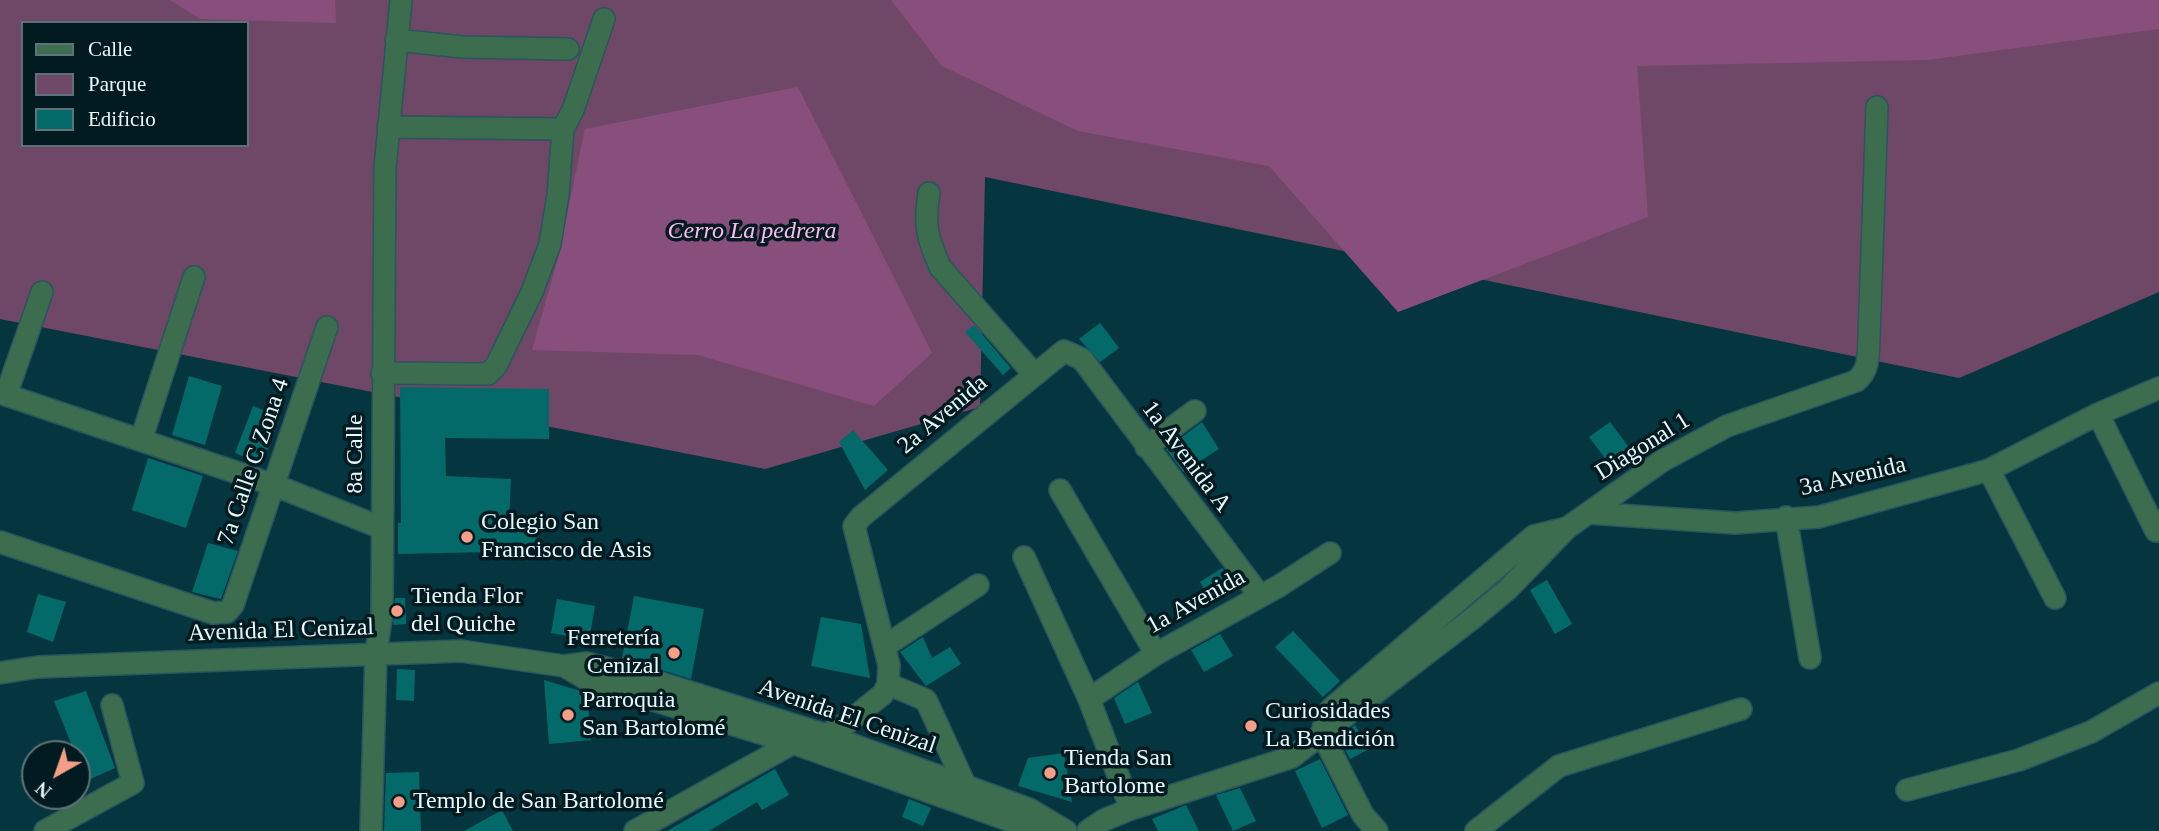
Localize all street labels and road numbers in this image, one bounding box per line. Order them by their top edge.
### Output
street label: 2a Avenida [892,369,994,461]
street label: 7a Calle C Zona 4 [212,375,296,549]
street label: 1a Avenida A [1135,396,1237,518]
street label: Diagonal 1 [1590,407,1696,487]
street label: 8a Calle [342,414,370,494]
street label: 3a Avenida [1797,451,1909,503]
street label: 1a Avenida [1142,563,1250,641]
street label: Avenida El Cenizal [187,613,375,649]
street label: Avenida El Cenizal [754,673,940,761]

